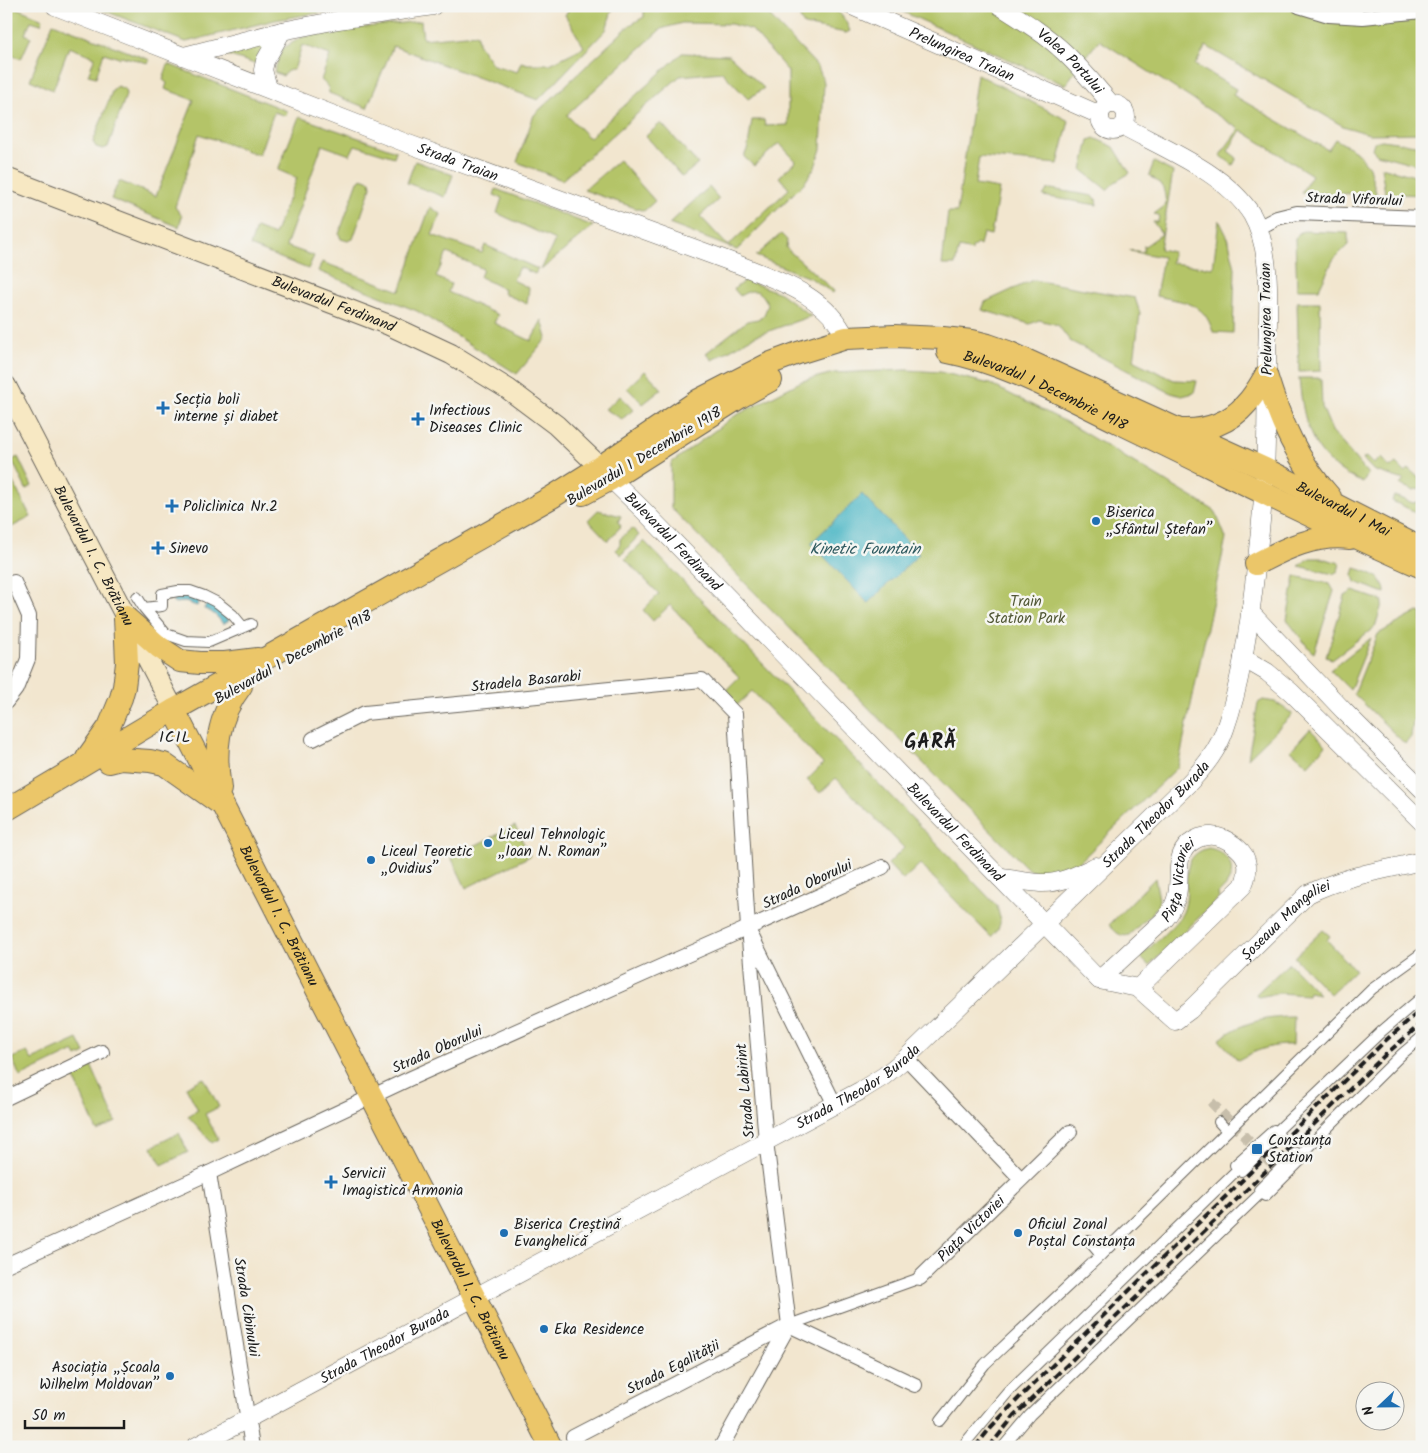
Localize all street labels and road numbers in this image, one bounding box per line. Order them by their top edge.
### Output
street label: Prelungirea Traian [905,21,1018,89]
street label: Valea Portului [1032,23,1110,101]
street label: Strada Traian [413,137,502,189]
street label: Strada Viforului [1305,186,1404,214]
street label: Prelungirea Traian [1254,262,1280,376]
street label: Bulevardul Ferdinand [268,270,400,340]
street label: Bulevardul 1 Decembrie 1918 [960,345,1132,438]
street label: Bulevardul 1 Decembrie 1918 [562,400,728,513]
street label: Bulevardul 1 Mai [1292,476,1396,545]
street label: Bulevardul I. C. Brătianu [46,481,140,631]
street label: Bulevardul Ferdinand [618,487,727,598]
street label: Bulevardul 1 Decembrie 1918 [210,604,378,711]
street label: Stradela Basarabi [470,664,584,700]
street label: Strada Theodor Burada [1097,756,1217,875]
street label: Bulevardul Ferdinand [900,777,1009,889]
street label: Piața Victoriei [1156,831,1201,928]
street label: Bulevardul I. C. Brătianu [232,841,325,991]
street label: Strada Oborului [758,853,858,916]
street label: Șoseaua Mangaliei [1236,874,1335,967]
street label: Strada Oborului [388,1019,488,1081]
street label: Strada Theodor Burada [792,1039,927,1136]
street label: Strada Labirint [730,1042,762,1139]
street label: Piața Victoriei [932,1189,1012,1268]
street label: Bulevardul I. C. Brătianu [423,1215,516,1365]
street label: Strada Cibinului [226,1256,266,1360]
street label: Strada Theodor Burada [316,1302,454,1391]
street label: Strada Egalității [623,1333,726,1402]

